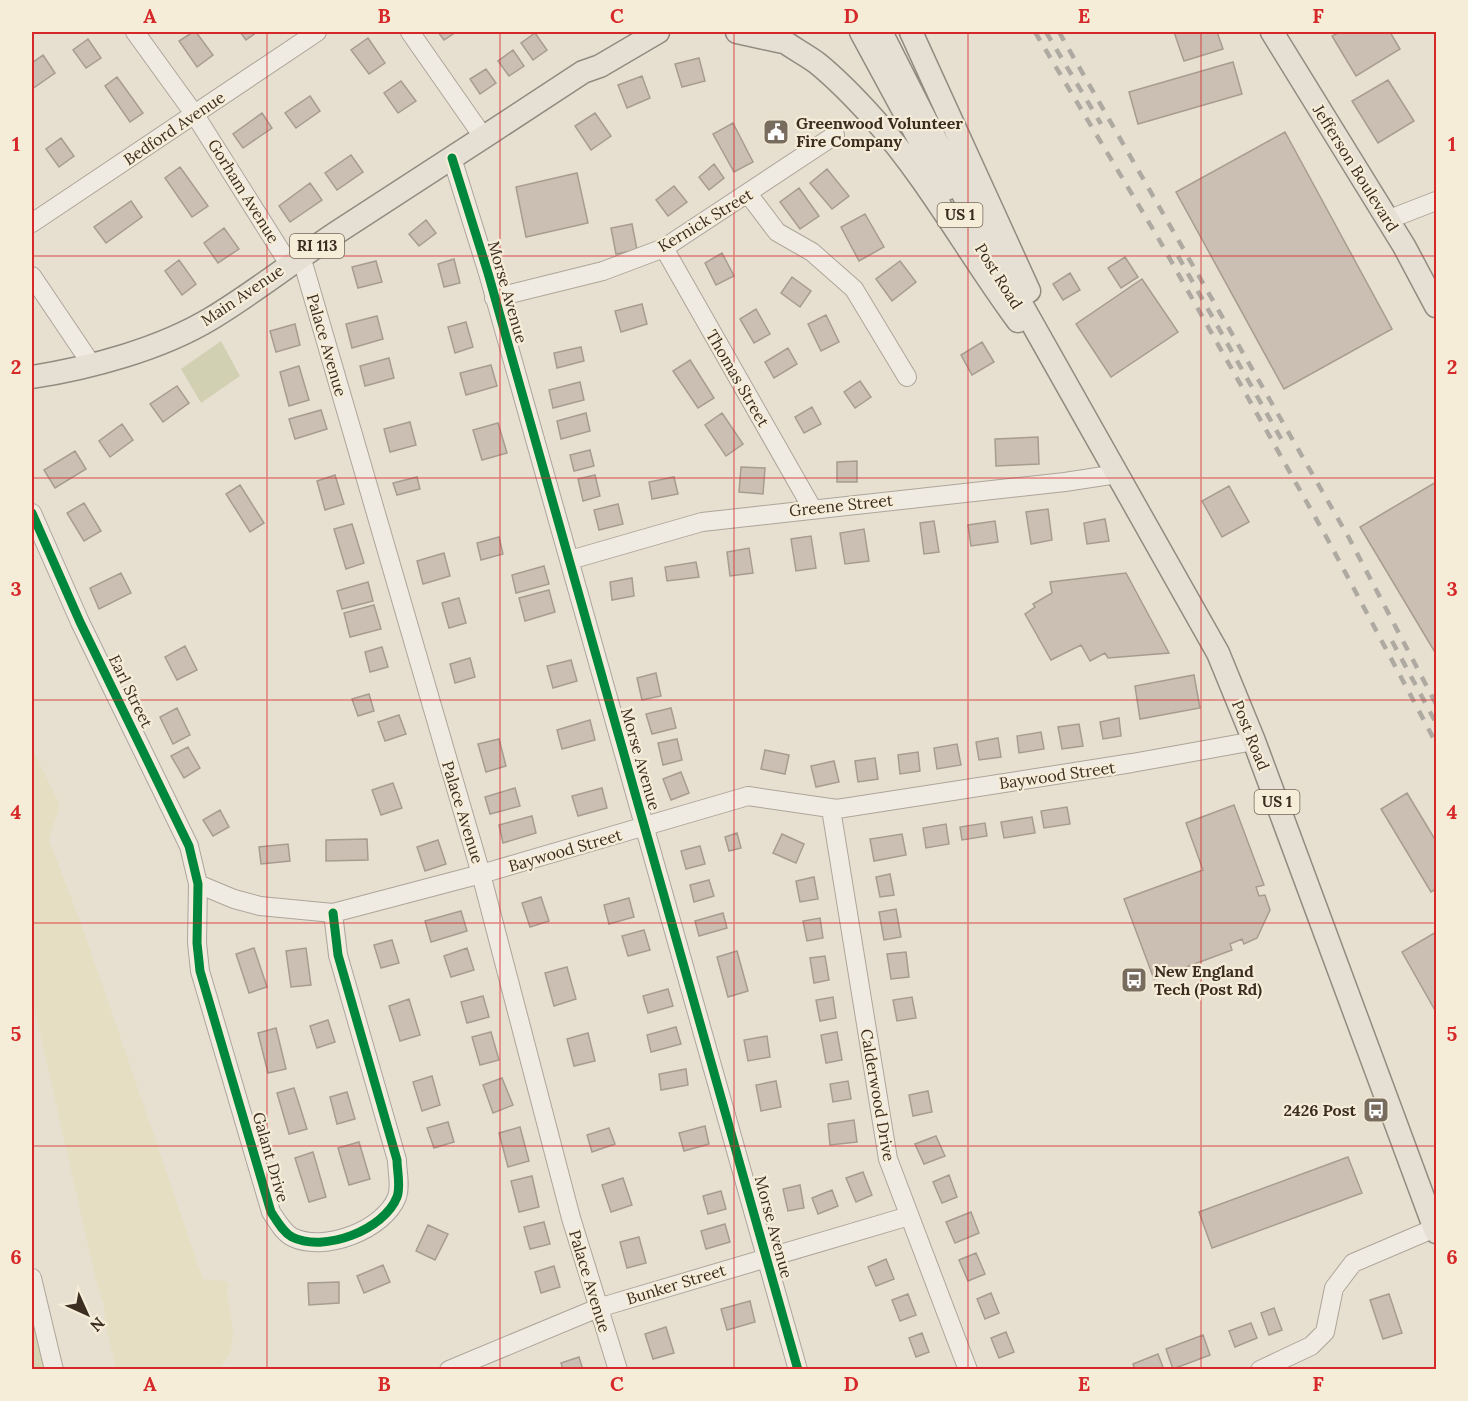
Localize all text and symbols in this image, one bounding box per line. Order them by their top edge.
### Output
text: A [143,3,157,28]
text: B [377,3,391,28]
text: C [610,3,624,28]
text: D [843,3,859,28]
text: E [1078,3,1090,28]
text: F [1312,3,1324,28]
street label: Bedford Avenue [120,87,229,169]
street label: Jefferson Boulevard [1308,100,1403,236]
place label: Greenwood Volunteer Fire Company [796,113,963,151]
public building icon: Greenwood Volunteer Fire Company [761,117,791,147]
text: 1 [12,131,20,156]
text: 1 [1448,131,1456,156]
street label: Gorham Avenue [204,135,284,247]
street label: Kernick Street [654,183,757,256]
road number: US 1 [938,203,982,227]
road number: RI 113 [290,234,344,258]
street label: Morse Avenue [484,239,532,346]
street label: Post Road [971,239,1027,313]
street label: Main Avenue [197,260,288,330]
street label: Palace Avenue [303,291,351,399]
street label: Thomas Street [702,326,774,431]
text: 2 [11,354,21,379]
text: 2 [1447,354,1457,379]
street label: Greene Street [788,490,895,520]
text: 3 [10,576,22,601]
text: 3 [1446,576,1458,601]
street label: Earl Street [105,651,158,732]
street label: Post Road [1228,697,1274,773]
street label: Morse Avenue [617,706,665,813]
street label: Baywood Street [998,757,1117,793]
street label: Palace Avenue [438,758,488,866]
road number: US 1 [1254,790,1300,814]
text: 4 [11,799,22,824]
text: 4 [1447,799,1458,824]
street label: Baywood Street [506,824,625,876]
place label: New England Tech (Post Rd) [1154,961,1262,1000]
bus stop icon: New England Tech (Post Rd) [1119,965,1149,995]
text: 5 [11,1021,22,1046]
text: 5 [1447,1021,1458,1046]
street label: Calderwood Drive [856,1027,900,1163]
bus stop icon: 2426 Post [1361,1095,1391,1125]
place label: 2426 Post [1283,1100,1356,1120]
street label: Galant Drive [249,1110,294,1205]
street label: Morse Avenue [751,1173,797,1281]
street label: Palace Avenue [565,1227,615,1335]
text: 6 [10,1244,22,1269]
text: 6 [1446,1244,1458,1269]
street label: Bunker Street [624,1259,729,1309]
north arrow [57,1284,117,1344]
text: N [86,1313,109,1336]
text: A [143,1371,157,1396]
text: B [377,1371,391,1396]
text: C [610,1371,624,1396]
text: D [843,1371,859,1396]
text: E [1078,1371,1090,1396]
text: F [1312,1371,1324,1396]

